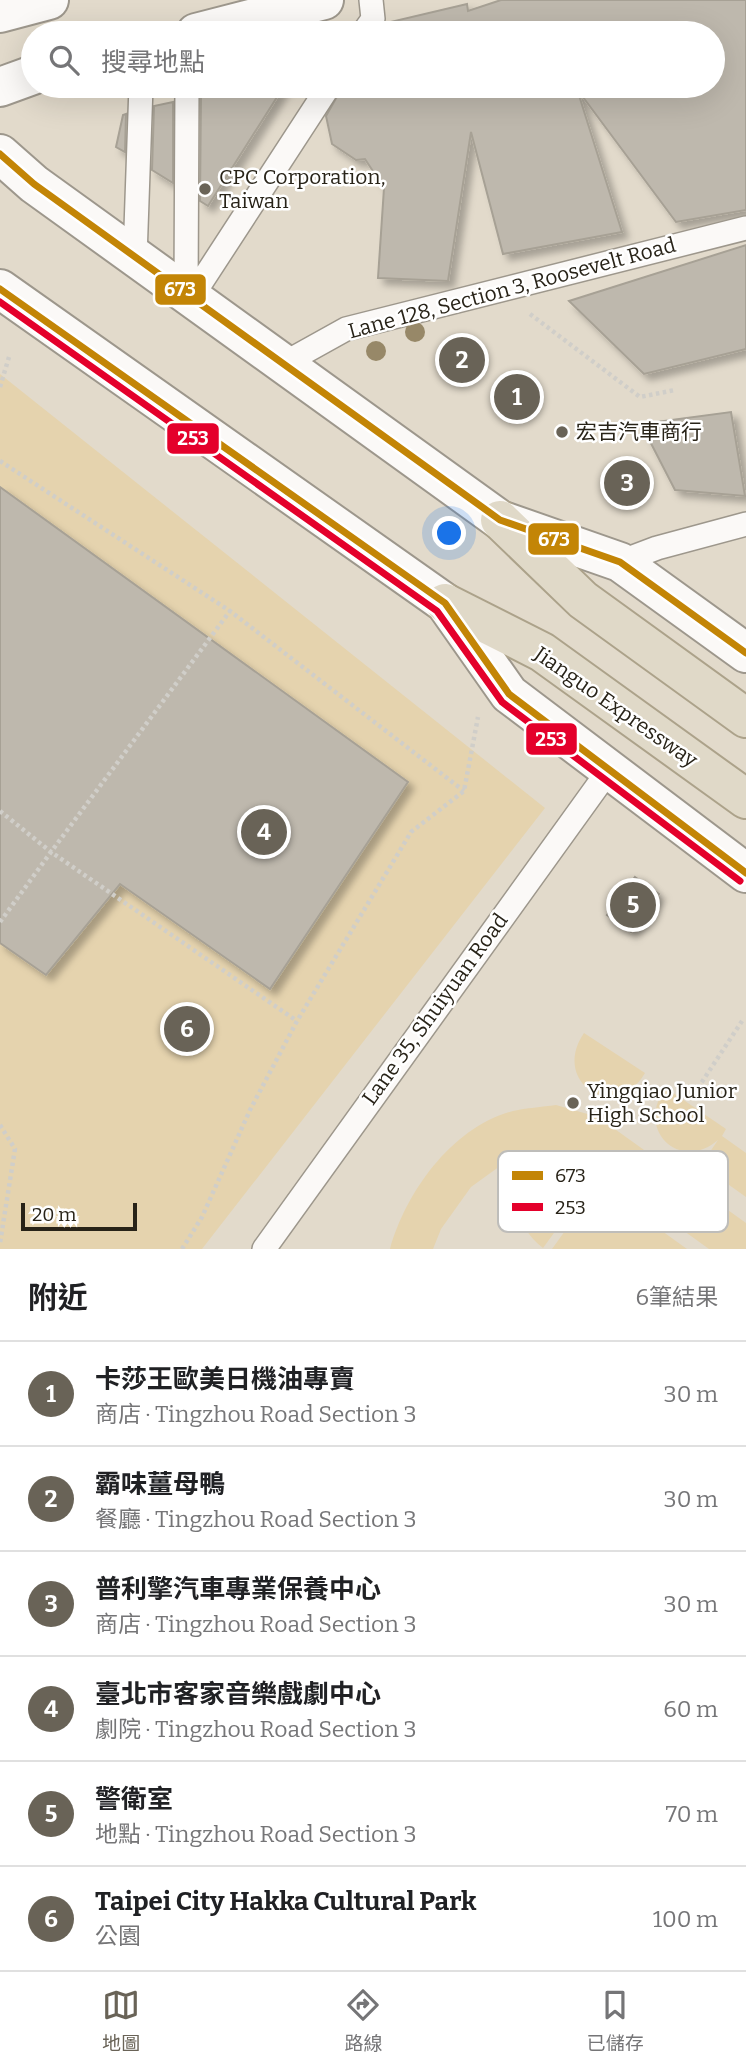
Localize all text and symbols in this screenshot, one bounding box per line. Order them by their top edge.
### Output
search box [21,21,725,98]
icon: search [45,41,83,79]
text: 搜尋地點 [101,47,205,78]
place label: CPC Corporation, Taiwan [219,164,385,214]
marker: CPC Corporation, Taiwan [197,181,213,197]
street label: Lane 128, Section 3, Roosevelt Road [345,232,679,344]
line badge: 673 [154,273,207,306]
text: 673 [164,278,196,301]
pin: 2 [439,334,485,386]
pin: 1 [494,371,540,423]
place label: 宏吉汽車商行 [576,419,702,445]
line badge: 253 [166,422,220,455]
marker: 宏吉汽車商行 [554,424,570,440]
text: 253 [177,427,209,450]
pin: 3 [604,457,650,509]
your location [432,516,466,550]
line badge: 673 [527,522,580,556]
text: 673 [538,528,570,551]
street label: Jianguo Expressway [529,640,703,774]
line badge: 253 [525,722,578,756]
text: 253 [535,728,567,751]
pin: 4 [241,806,287,858]
pin: 5 [610,879,656,931]
street label: Lane 35, Shuiyuan Road [357,908,513,1110]
pin: 6 [164,1003,210,1055]
place label: Yingqiao Junior High School [587,1078,737,1128]
marker: Yingqiao Junior High School [565,1095,581,1111]
legend [498,1151,728,1232]
text: 673 [555,1164,586,1187]
text: 253 [555,1196,586,1219]
scale bar [21,1200,136,1232]
text: 20 m [32,1203,76,1226]
text: 附近 [28,1280,88,1316]
text: 6筆結果 [635,1283,718,1311]
text: 卡莎王歐美日機油專賣 [95,1364,355,1395]
text: 1 [46,1380,56,1408]
text: 30 m [664,1380,718,1408]
text: 商店 · Tingzhou Road Section 3 [95,1400,417,1428]
text: 霸味薑母鴨 [95,1469,225,1500]
text: 2 [45,1485,57,1513]
text: 30 m [664,1485,718,1513]
text: 餐廳 · Tingzhou Road Section 3 [95,1505,417,1533]
text: 普利擎汽車專業保養中心 [95,1574,381,1605]
text: 3 [44,1590,58,1618]
text: 30 m [664,1590,718,1618]
text: 商店 · Tingzhou Road Section 3 [95,1610,417,1638]
text: 臺北市客家音樂戲劇中心 [95,1679,381,1710]
text: 4 [44,1695,58,1723]
text: 60 m [663,1695,718,1723]
text: 劇院 · Tingzhou Road Section 3 [95,1715,417,1743]
text: 警衛室 [95,1784,173,1815]
text: 5 [45,1800,57,1828]
text: 70 m [666,1800,718,1828]
text: 地點 · Tingzhou Road Section 3 [95,1820,417,1848]
text: Taipei City Hakka Cultural Park [95,1886,476,1917]
text: 6 [44,1905,58,1933]
text: 100 m [653,1905,718,1933]
text: 公園 [95,1922,141,1950]
tab: 地圖 [102,1986,140,2055]
tab: 路線 [344,1986,383,2055]
tab: 已儲存 [587,1986,644,2055]

